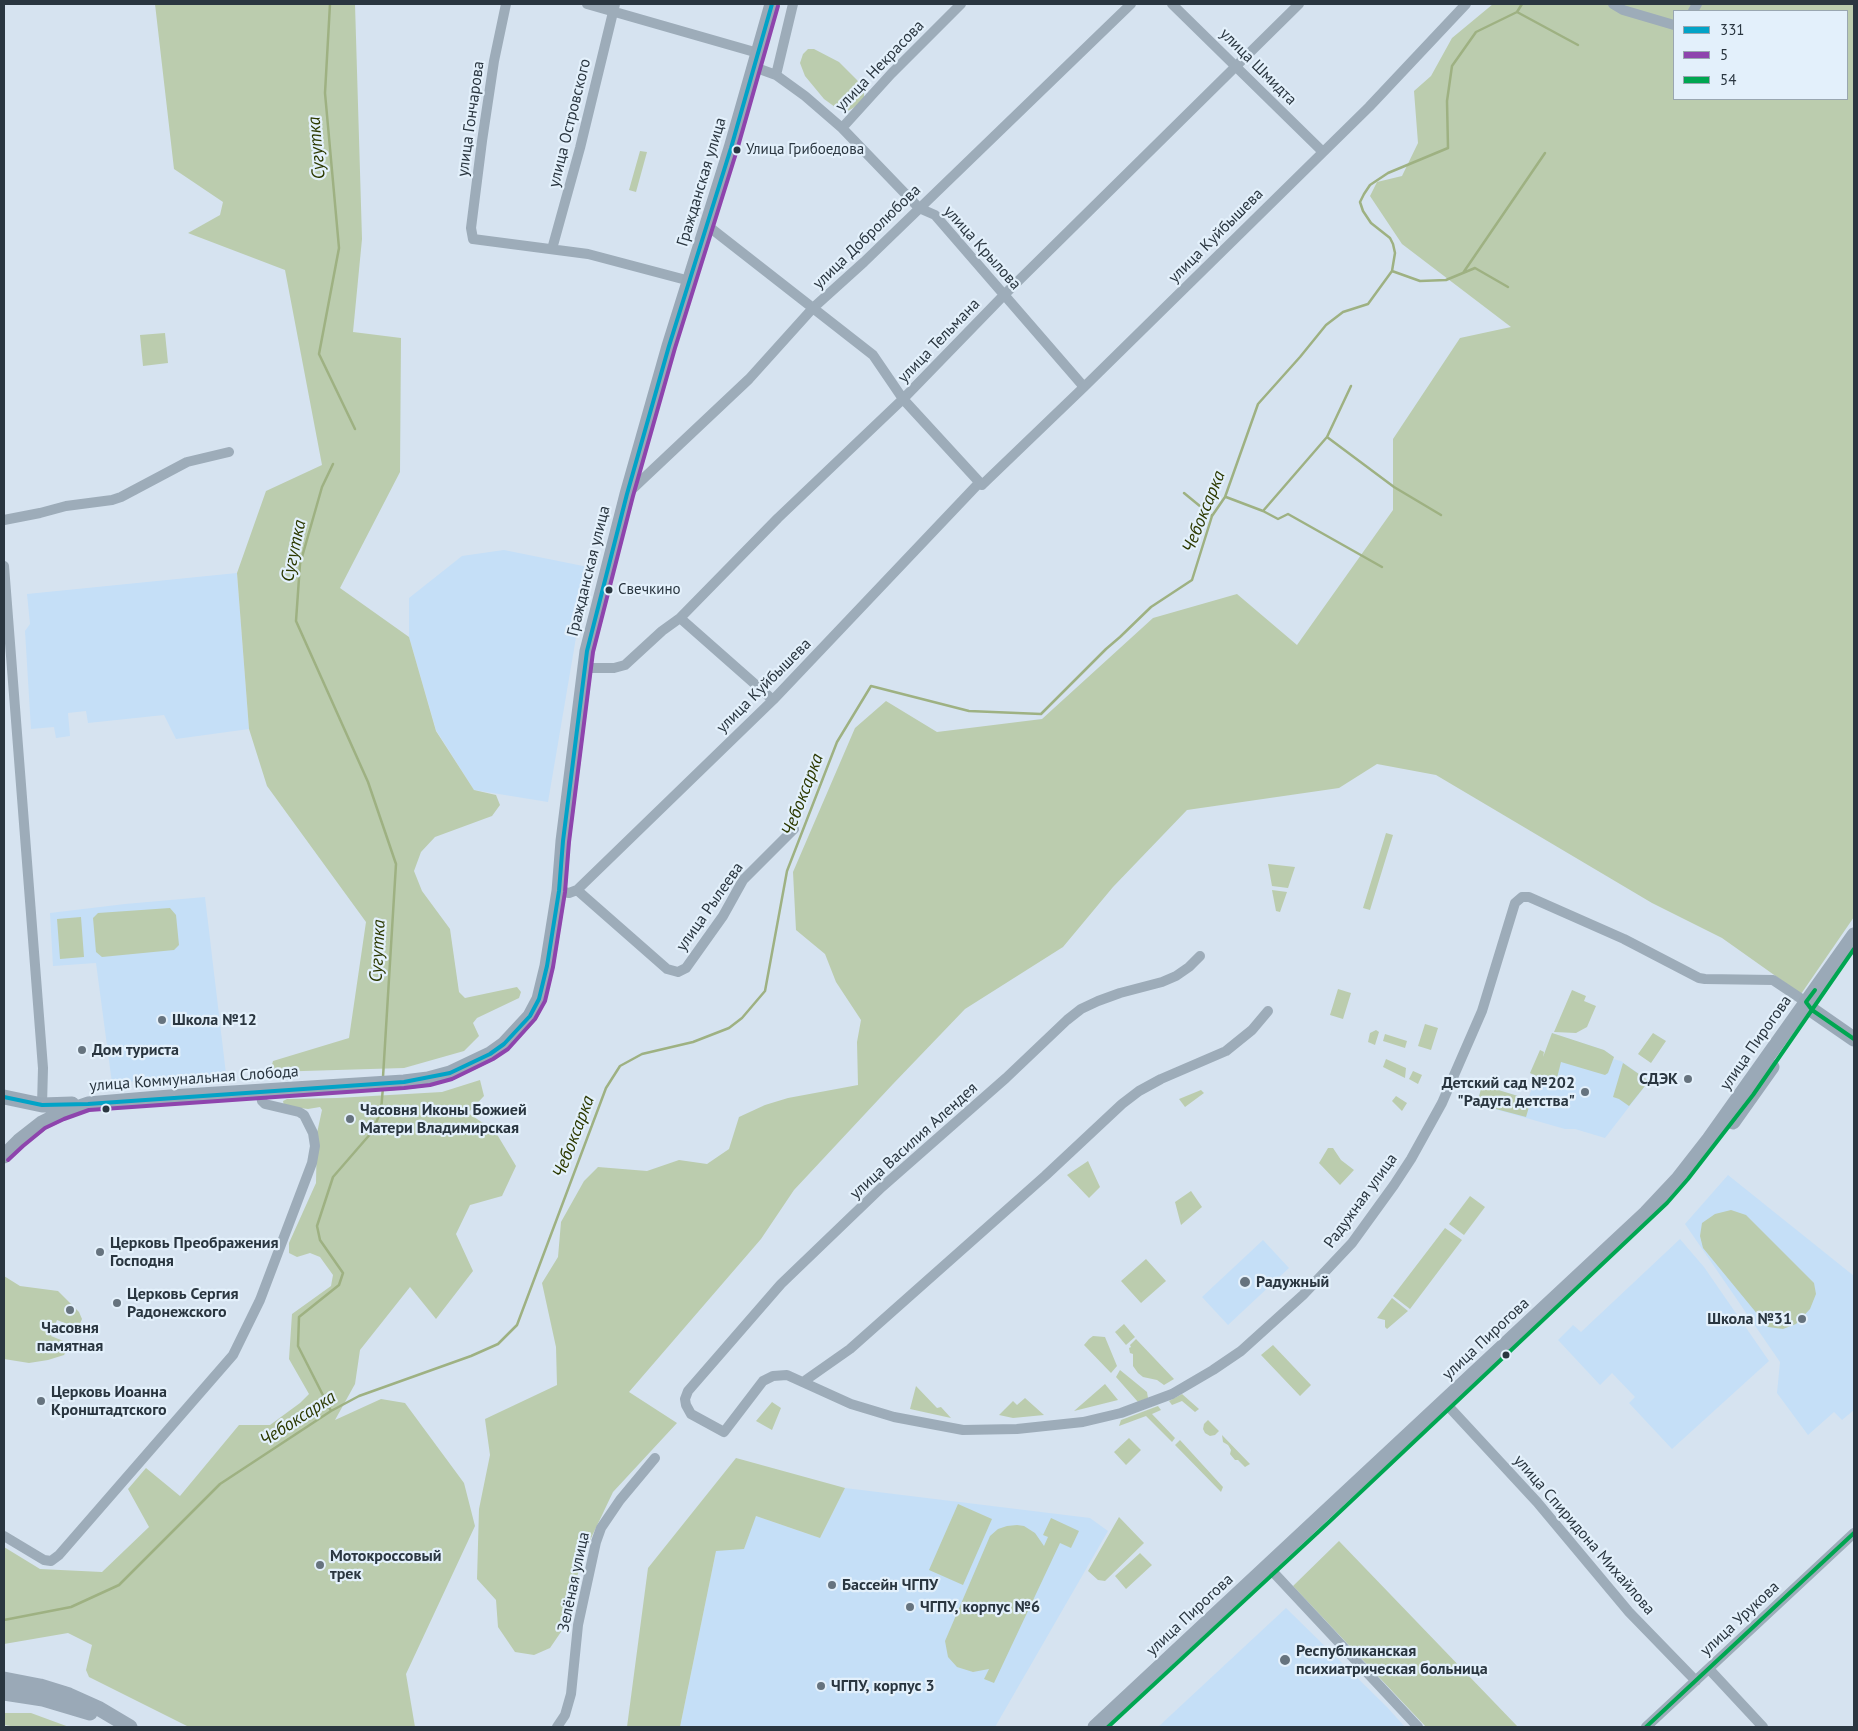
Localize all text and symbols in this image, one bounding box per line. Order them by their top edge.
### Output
legend [1673,10,1848,100]
street label: улица Некрасова [832,16,928,116]
text: 331 [1720,20,1745,39]
street label: улица Шмидта [1215,24,1301,110]
text: 5 [1720,45,1728,64]
street label: улица Островского [545,57,595,189]
street label: улица Гончарова [453,60,489,178]
text: 54 [1720,70,1736,89]
street label: Гражданская улица [673,115,731,249]
water label: Сугутка [304,116,330,180]
place label: Улица Грибоедова [746,141,864,159]
marker: Улица Грибоедова [732,145,742,155]
street label: улица Добролюбова [809,181,925,293]
street label: улица Куйбышева [1165,185,1267,287]
street label: улица Крылова [939,202,1025,294]
street label: улица Тельмана [894,295,984,387]
water label: Чебоксарка [1178,468,1230,556]
street label: Гражданская улица [564,504,614,638]
water label: Сугутка [277,518,311,584]
place label: Свечкино [618,581,681,599]
marker: Свечкино [604,585,614,595]
street label: улица Куйбышева [713,635,815,737]
water label: Чебоксарка [777,751,829,839]
street label: улица Рылеева [672,859,748,955]
water label: Сугутка [366,919,390,983]
street label: улица Пирогова [1716,992,1796,1094]
place label: Школа №12 [172,1010,257,1030]
marker: Школа №12 [156,1014,168,1026]
place label: Дом туриста [92,1040,179,1060]
marker: Дом туриста [76,1044,88,1056]
street label: улица Коммунальная Слобода [89,1062,299,1096]
place label: СДЭК [1639,1069,1678,1089]
place label: Детский сад №202 "Радуга детства" [1442,1073,1575,1111]
marker: СДЭК [1682,1073,1694,1085]
street label: улица Василия Алендея [846,1079,982,1203]
marker: Детский сад №202 "Радуга детства" [1579,1086,1591,1098]
water label: Чебоксарка [548,1093,600,1181]
place label: Часовня Иконы Божией Матери Владимирская [360,1100,527,1138]
unlabelled marker [101,1104,111,1114]
marker: Часовня Иконы Божией Матери Владимирская [344,1113,356,1125]
street label: Радужная улица [1320,1150,1402,1252]
place label: Церковь Преображения Господня [110,1233,279,1271]
marker: Церковь Преображения Господня [94,1246,106,1258]
place label: Радужный [1256,1272,1329,1292]
marker: Радужный [1238,1275,1252,1289]
place label: Церковь Сергия Радонежского [127,1284,239,1322]
street label: улица Пирогова [1439,1294,1533,1384]
marker: Церковь Сергия Радонежского [111,1297,123,1309]
marker: Часовня памятная [64,1304,76,1316]
place label: Школа №31 [1707,1309,1792,1329]
marker: Школа №31 [1796,1313,1808,1325]
place label: Часовня памятная [37,1318,103,1356]
unlabelled marker [1501,1350,1511,1360]
place label: Церковь Иоанна Кронштадтского [51,1382,167,1420]
water label: Чебоксарка [256,1386,340,1452]
marker: Церковь Иоанна Кронштадтского [35,1395,47,1407]
street label: улица Спиридона Михайлова [1509,1451,1659,1619]
street label: Зелёная улица [554,1530,594,1634]
place label: Мотокроссовый трек [330,1546,441,1584]
marker: Мотокроссовый трек [314,1559,326,1571]
street label: улица Пирогова [1143,1570,1237,1660]
place label: Бассейн ЧГПУ [842,1575,938,1595]
street label: улица Урукова [1697,1578,1783,1660]
marker: Бассейн ЧГПУ [826,1579,838,1591]
place label: ЧГПУ, корпус №6 [920,1597,1040,1617]
marker: ЧГПУ, корпус №6 [904,1601,916,1613]
place label: Республиканская психиатрическая больница [1296,1641,1488,1679]
marker: Республиканская психиатрическая больница [1278,1653,1292,1667]
place label: ЧГПУ, корпус 3 [831,1676,935,1696]
marker: ЧГПУ, корпус 3 [815,1680,827,1692]

